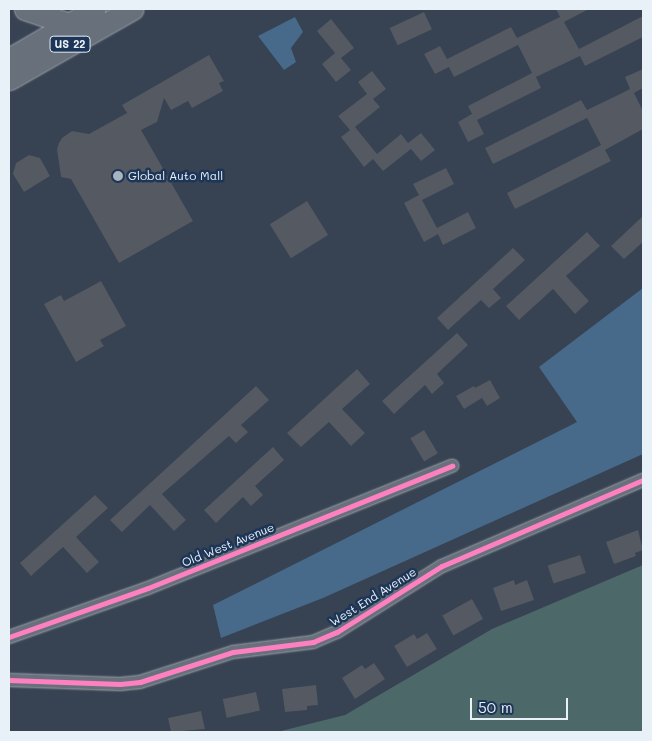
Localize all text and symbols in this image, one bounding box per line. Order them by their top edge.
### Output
road number: US 22 [49,36,91,52]
place label: Global Auto Mall [128,169,223,183]
marker: Global Auto Mall [112,170,124,182]
street label: Old West Avenue [180,520,276,570]
street label: West End Avenue [327,565,419,629]
scale bar [472,688,570,720]
text: 50 m [478,697,513,717]

